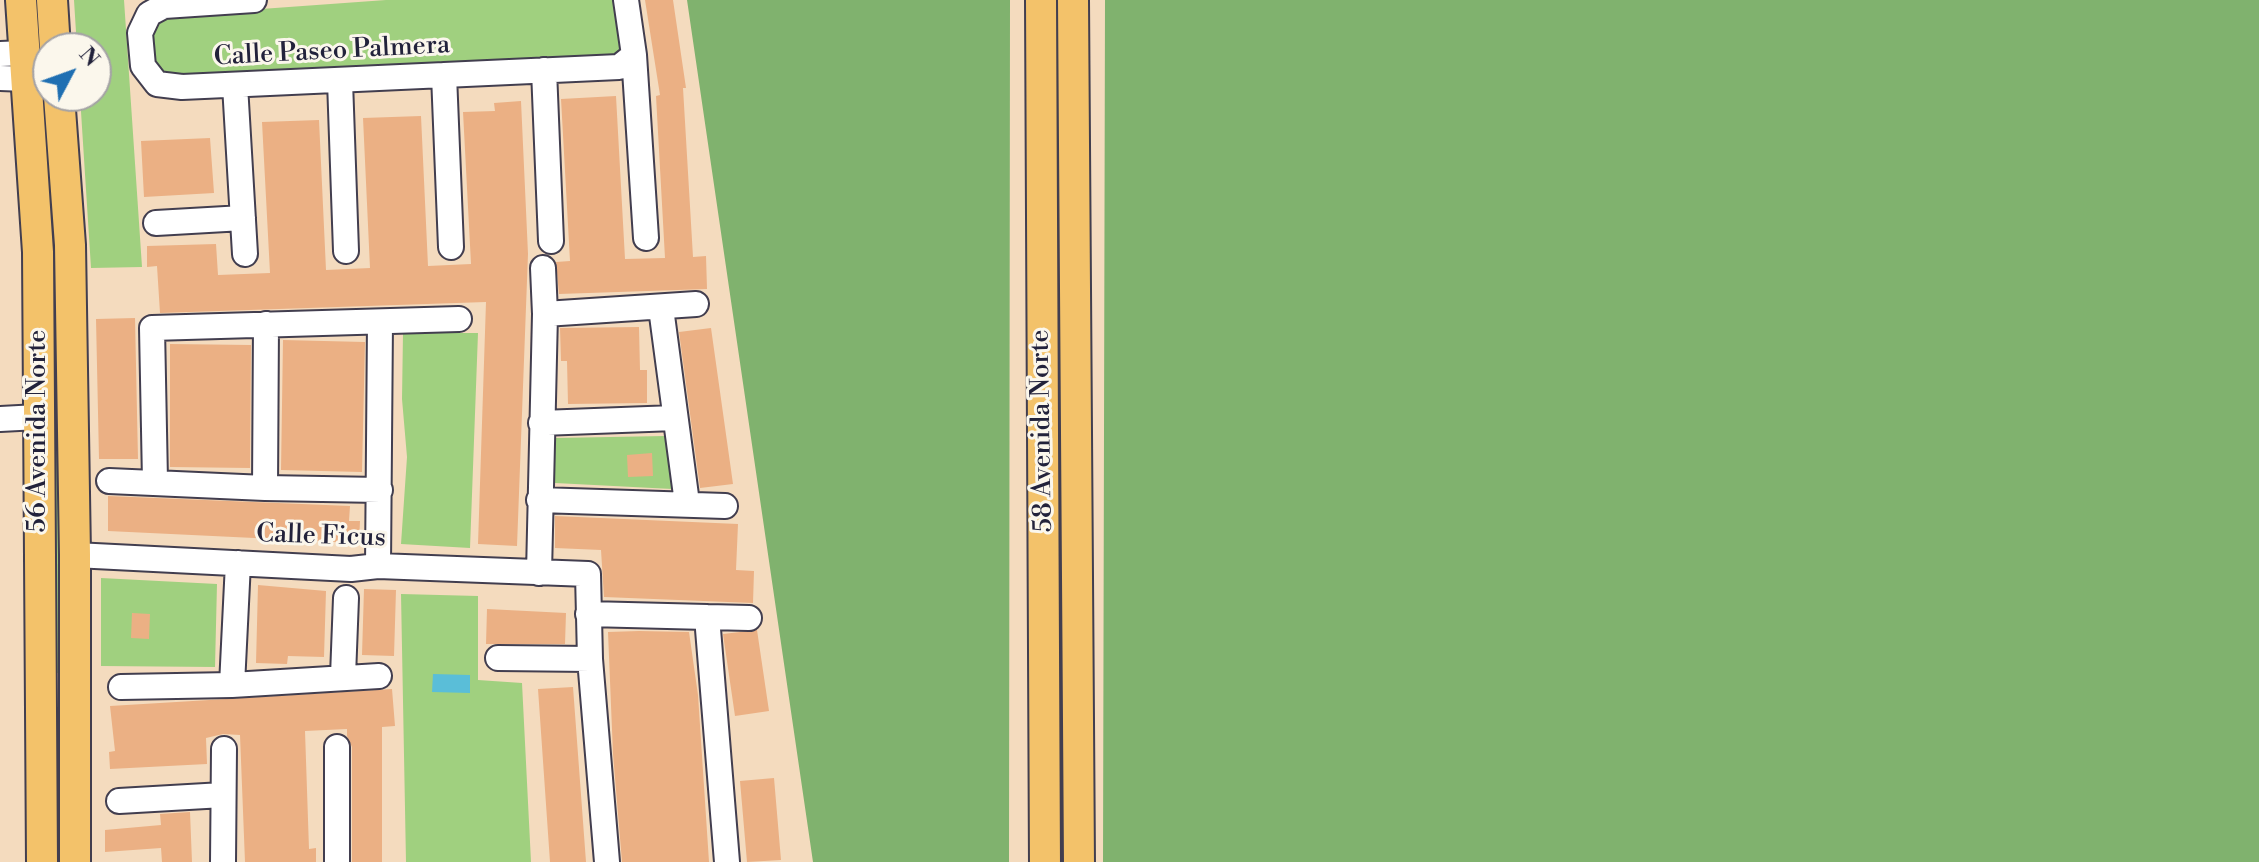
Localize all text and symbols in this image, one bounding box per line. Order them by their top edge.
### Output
street label: Calle Paseo Palmera [213,30,451,74]
north arrow [32,32,112,112]
text: N [73,42,105,73]
street label: 58 Avenida Norte [1026,329,1060,533]
street label: 56 Avenida Norte [23,330,55,532]
street label: Calle Ficus [256,519,386,555]

